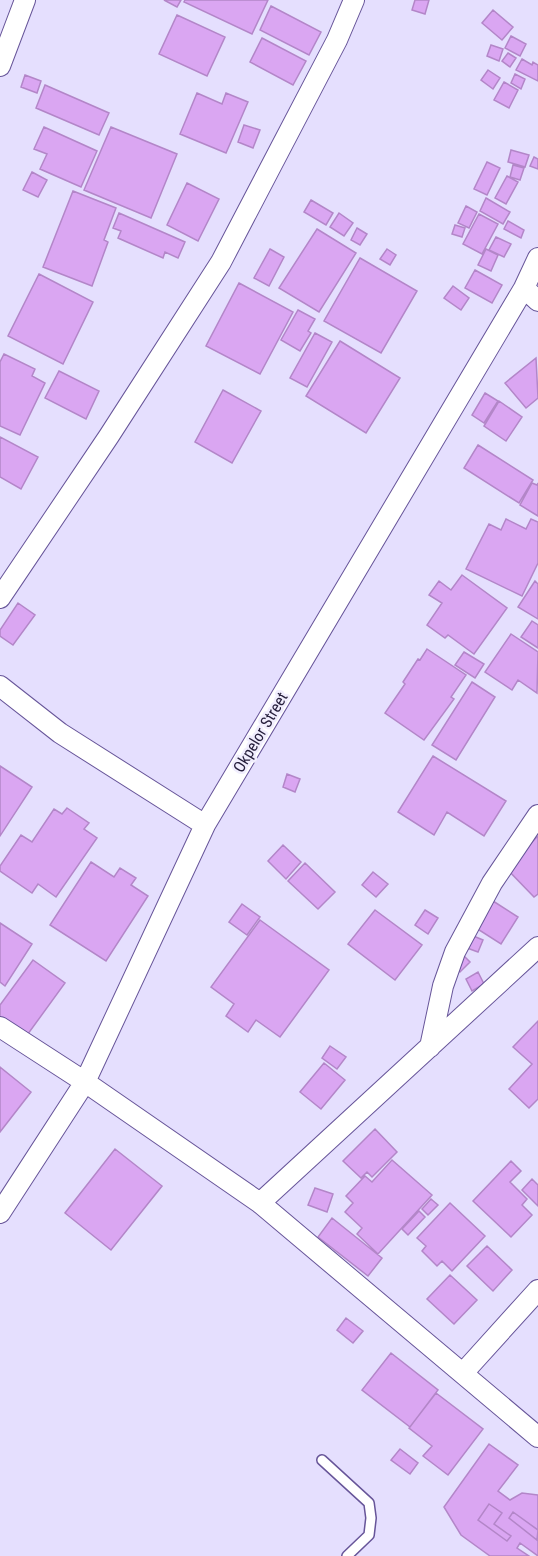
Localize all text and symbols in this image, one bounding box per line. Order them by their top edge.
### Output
street label: Okpelor Street [229,689,292,776]

